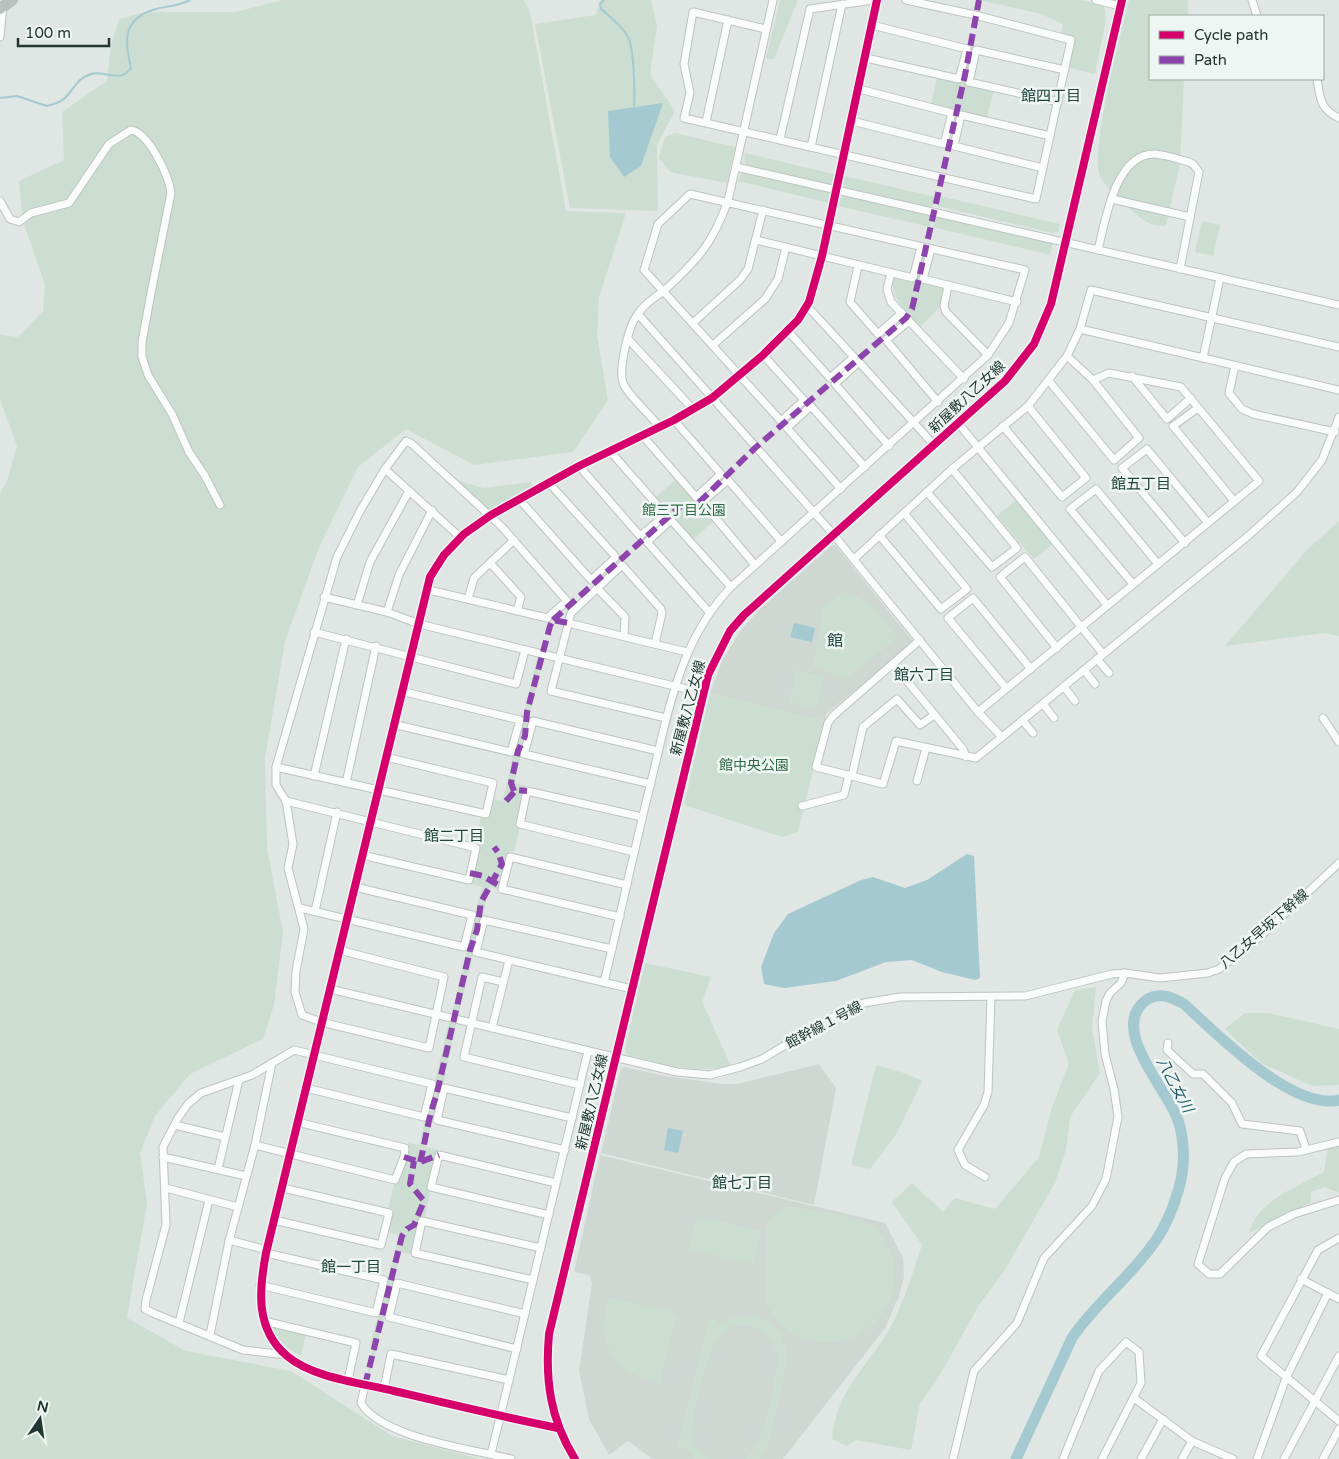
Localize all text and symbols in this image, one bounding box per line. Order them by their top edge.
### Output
scale bar [18,15,109,47]
legend [1149,15,1324,80]
text: 100 m [25,24,71,42]
text: Cycle path [1194,26,1268,44]
text: Path [1194,51,1227,69]
district label: 館四丁目 [1021,87,1081,105]
street label: 新屋敷八乙女線 [925,357,1009,437]
district label: 館五丁目 [1111,475,1171,493]
park label: 館三丁目公園 [642,502,726,519]
district label: 館 [827,631,843,651]
street label: 新屋敷八乙女線 [667,658,709,758]
district label: 館六丁目 [894,666,954,684]
park label: 館中央公園 [719,757,789,774]
district label: 館二丁目 [424,827,484,845]
street label: 八乙女早坂下幹線 [1216,886,1312,972]
street label: 館幹線１号線 [783,998,865,1052]
street label: 新屋敷八乙女線 [573,1052,611,1152]
water label: 八乙女川 [1153,1054,1198,1117]
district label: 館七丁目 [712,1174,772,1192]
district label: 館一丁目 [321,1258,381,1276]
north arrow [15,1394,65,1444]
text: N [35,1397,50,1416]

